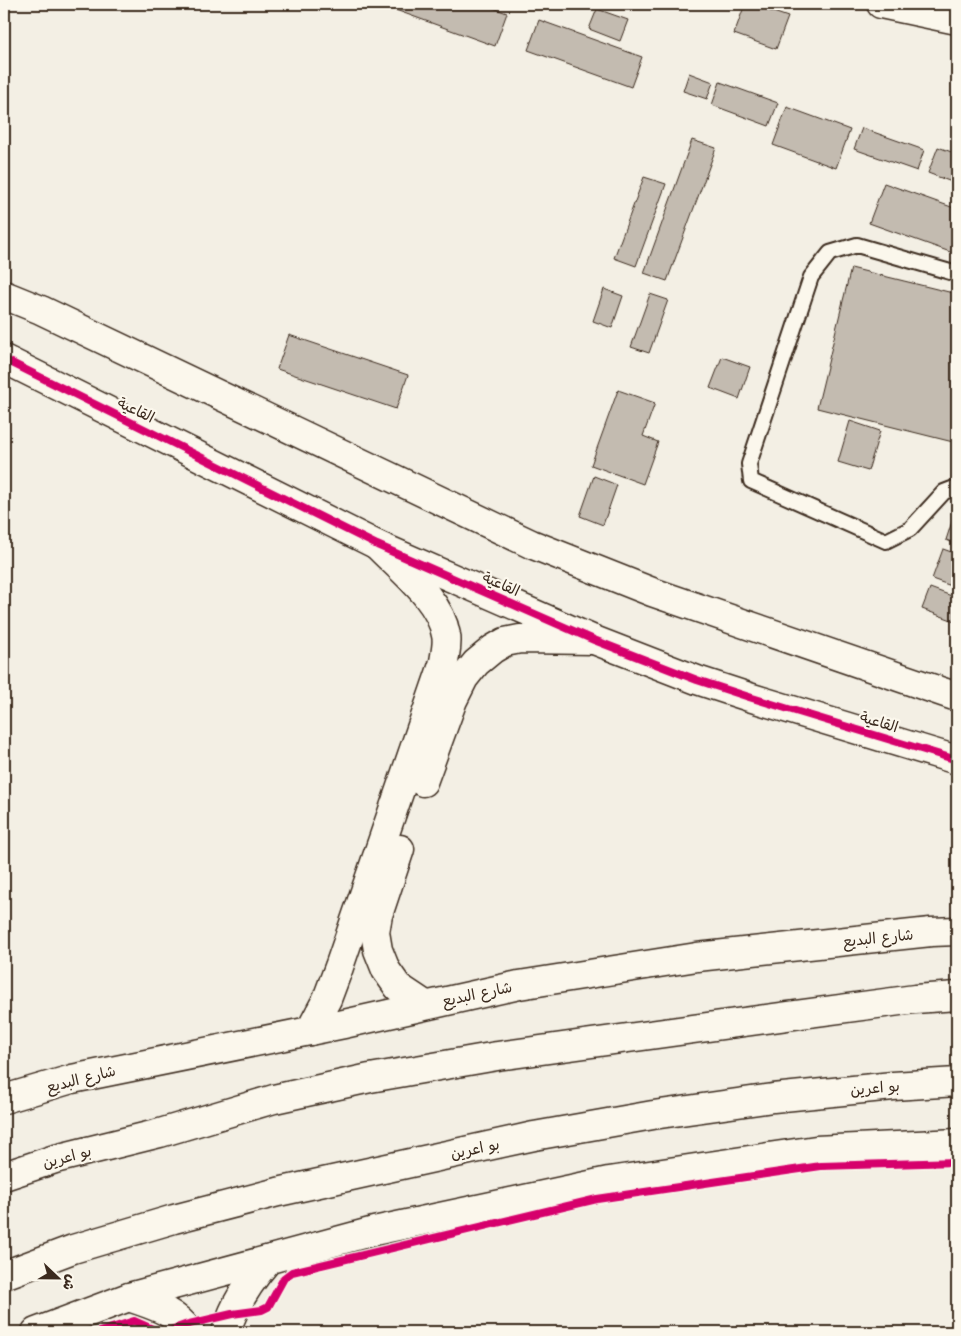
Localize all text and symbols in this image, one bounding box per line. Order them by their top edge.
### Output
street label: القاعية [114,392,158,428]
street label: القاعية [479,567,523,601]
street label: القاعية [857,707,901,737]
street label: شارع البديع [842,924,914,953]
street label: شارع البديع [440,977,514,1012]
street label: شارع البديع [44,1061,118,1098]
street label: بو اعرين [849,1076,901,1100]
street label: بو اعرين [449,1134,501,1164]
street label: بو اعرين [40,1141,94,1173]
north arrow [32,1254,82,1304]
text: ش [59,1272,81,1293]

